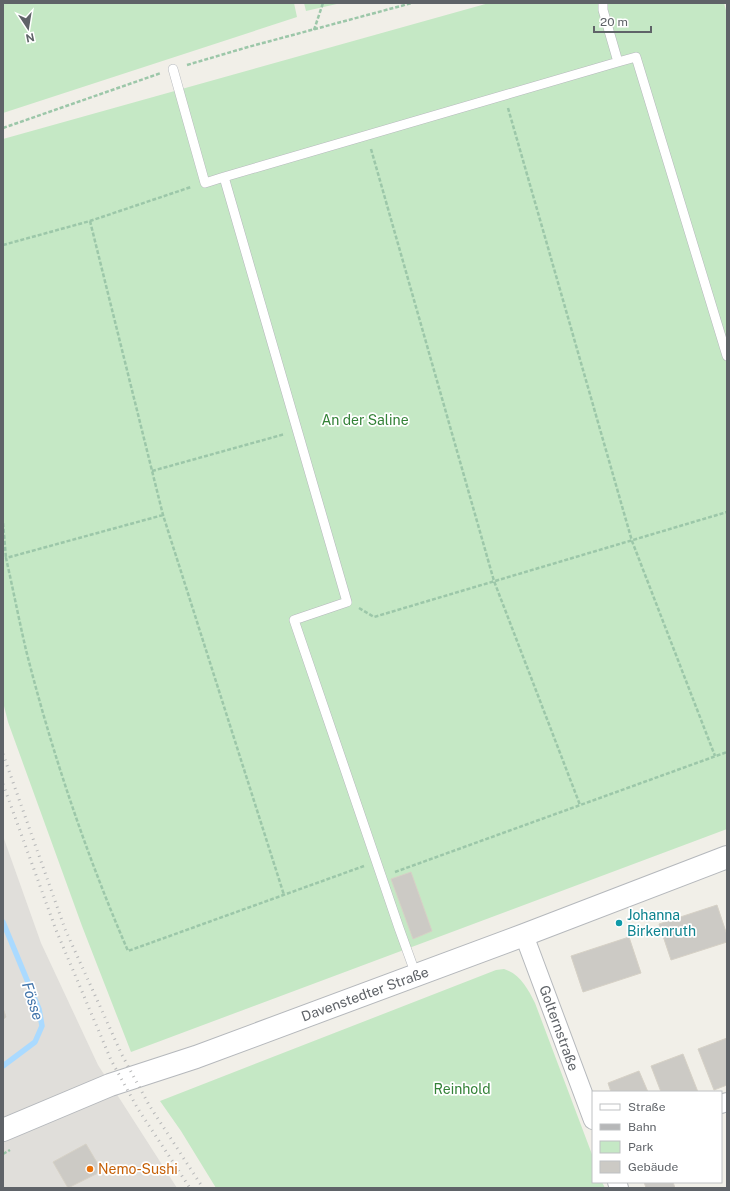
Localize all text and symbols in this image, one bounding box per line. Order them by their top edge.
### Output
north arrow [8,8,48,48]
scale bar [594,8,651,34]
text: 20 m [600,15,628,29]
text: N [25,31,36,45]
park label: An der Saline [321,412,409,428]
place label: Johanna Birkenruth [627,907,696,939]
marker: Johanna Birkenruth [614,918,624,928]
street label: Davenstedter Straße [299,963,431,1024]
water label: Fösse [19,980,47,1022]
street label: Golternstraße [536,983,582,1073]
park label: Reinhold [433,1081,491,1097]
legend [592,1091,722,1183]
text: Straße [628,1100,666,1114]
text: Bahn [628,1120,657,1134]
text: Park [628,1140,654,1154]
text: Gebäude [628,1160,678,1174]
place label: Nemo-Sushi [98,1161,178,1177]
marker: Nemo-Sushi [85,1164,95,1174]

